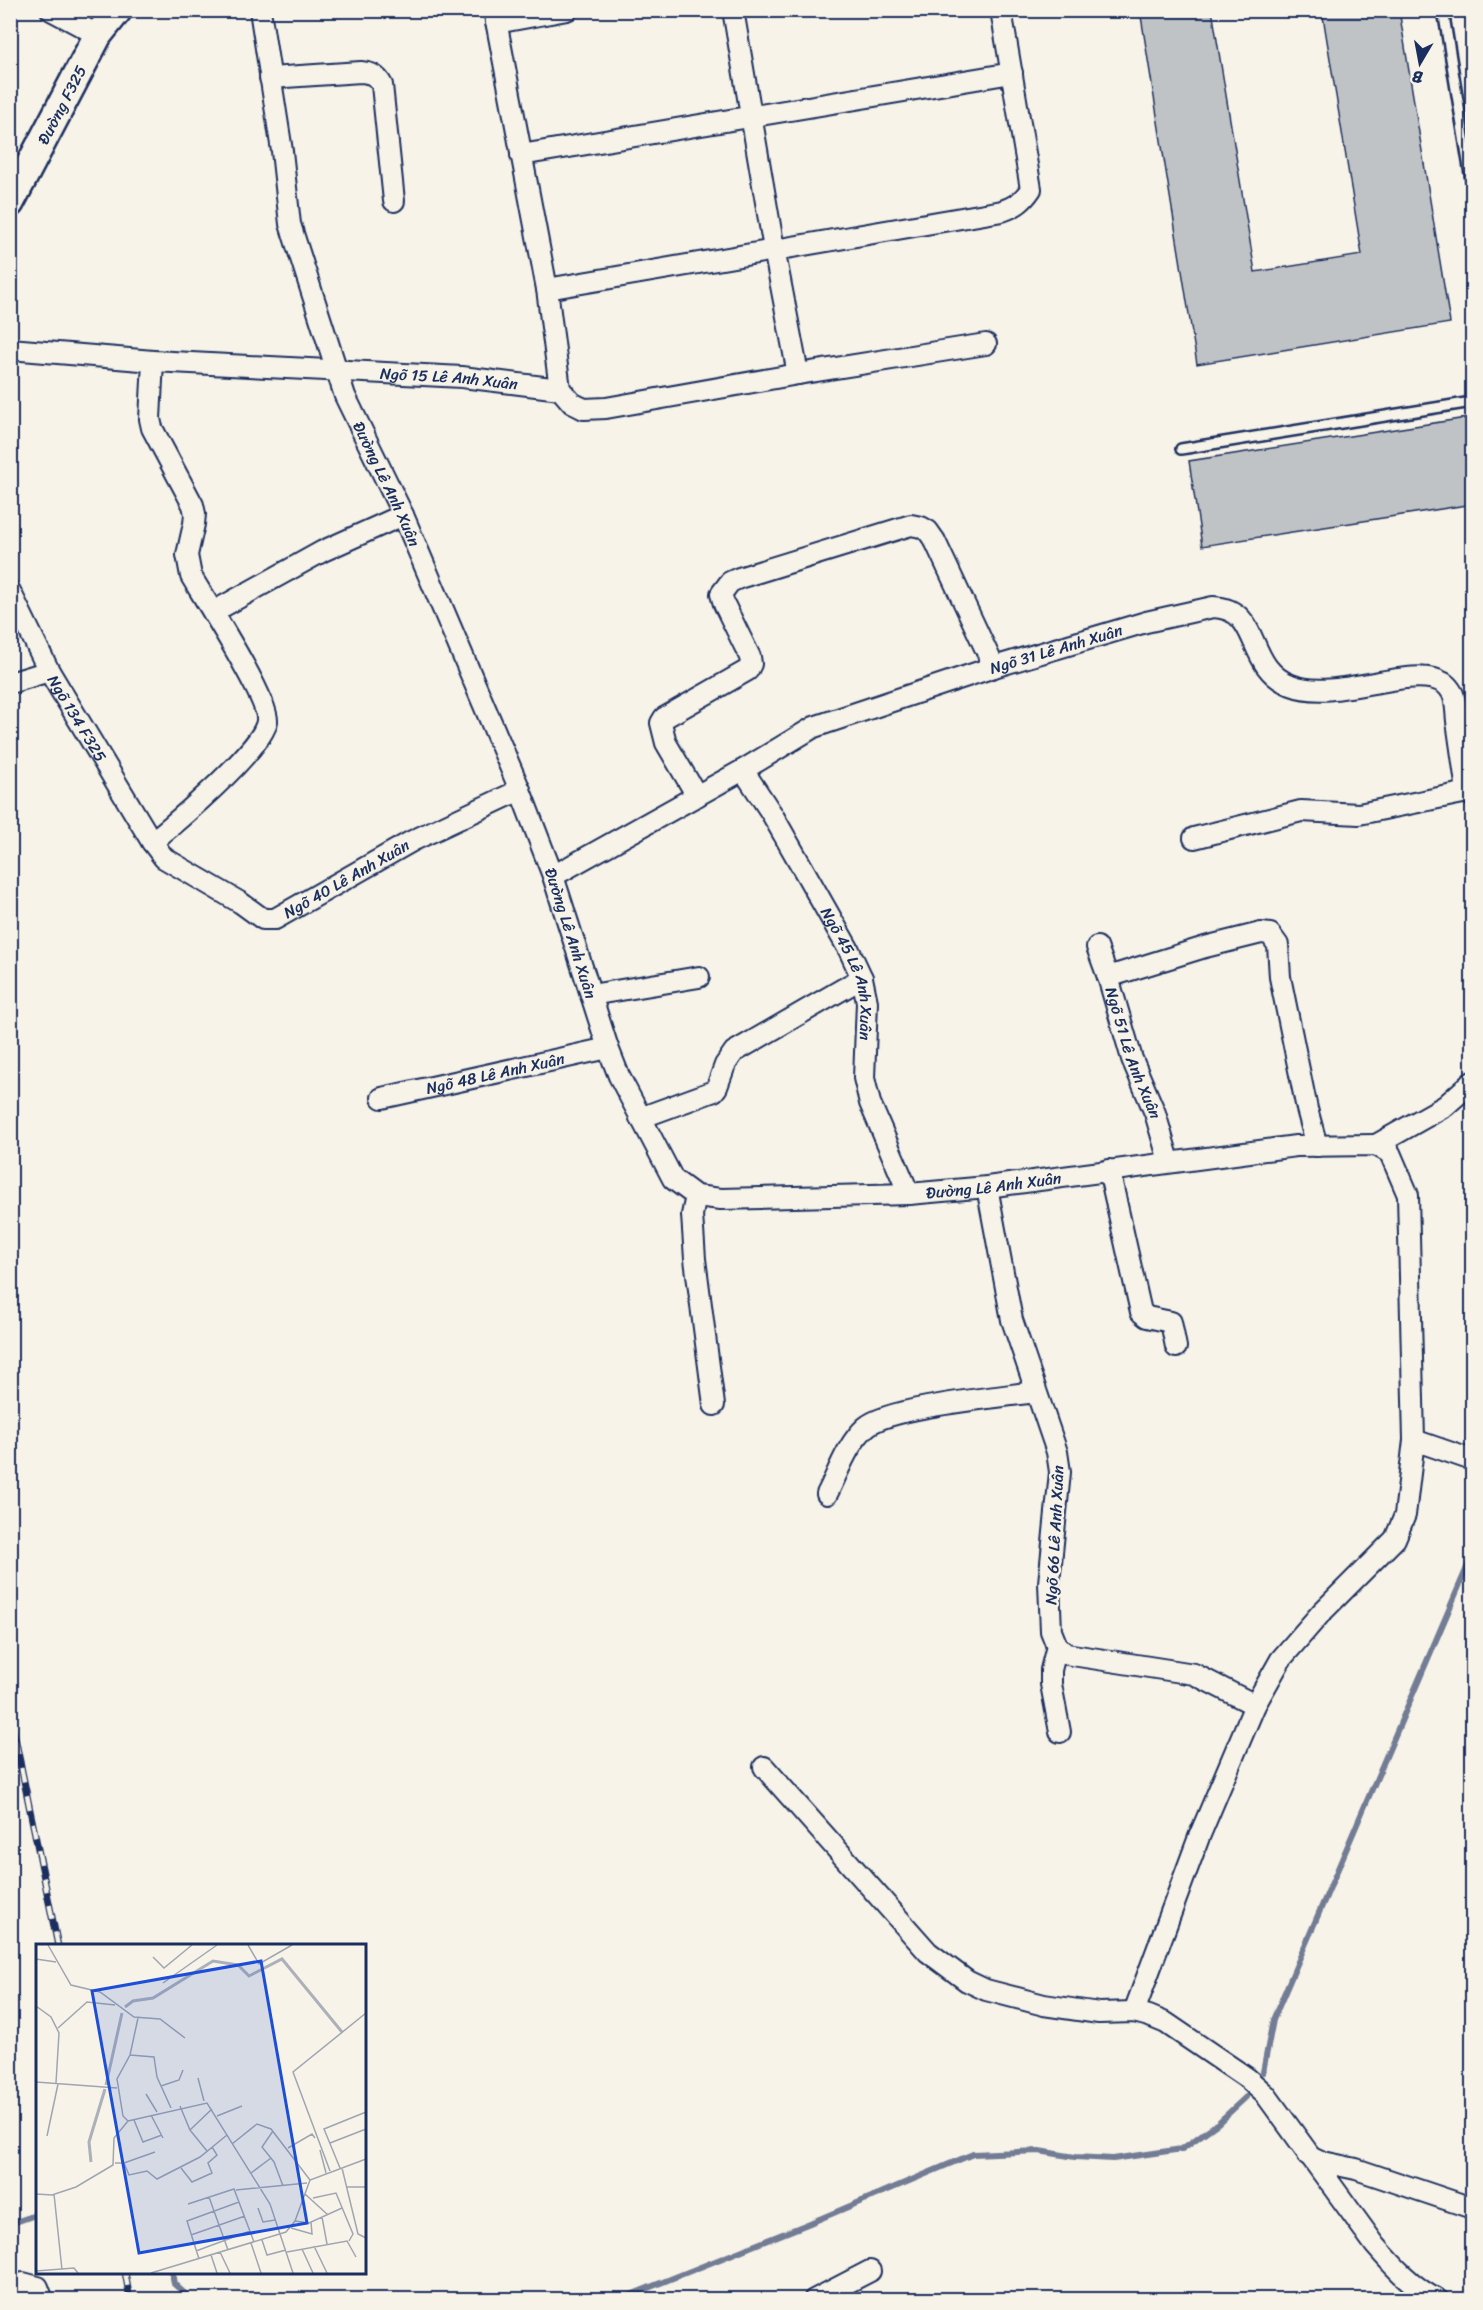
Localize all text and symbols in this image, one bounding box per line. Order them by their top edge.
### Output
north arrow [1390,33,1450,93]
street label: Đường F325 [29,60,95,150]
text: B [1409,62,1425,92]
street label: Ngõ 15 Lê Anh Xuân [379,359,520,399]
street label: Đường Lê Anh Xuân [344,416,429,551]
street label: Ngõ 31 Lê Anh Xuân [986,616,1126,683]
street label: Ngõ 134 F325 [39,669,115,768]
street label: Ngõ 40 Lê Anh Xuân [278,831,416,927]
street label: Đường Lê Anh Xuân [536,863,605,1003]
street label: Ngõ 45 Lê Anh Xuân [812,902,881,1041]
street label: Ngõ 51 Lê Anh Xuân [1097,983,1170,1122]
street label: Ngõ 48 Lê Anh Xuân [423,1044,568,1103]
street label: Đường Lê Anh Xuân [925,1163,1063,1207]
street label: Ngõ 66 Lê Anh Xuân [1036,1464,1073,1606]
inset map [36,1944,366,2274]

